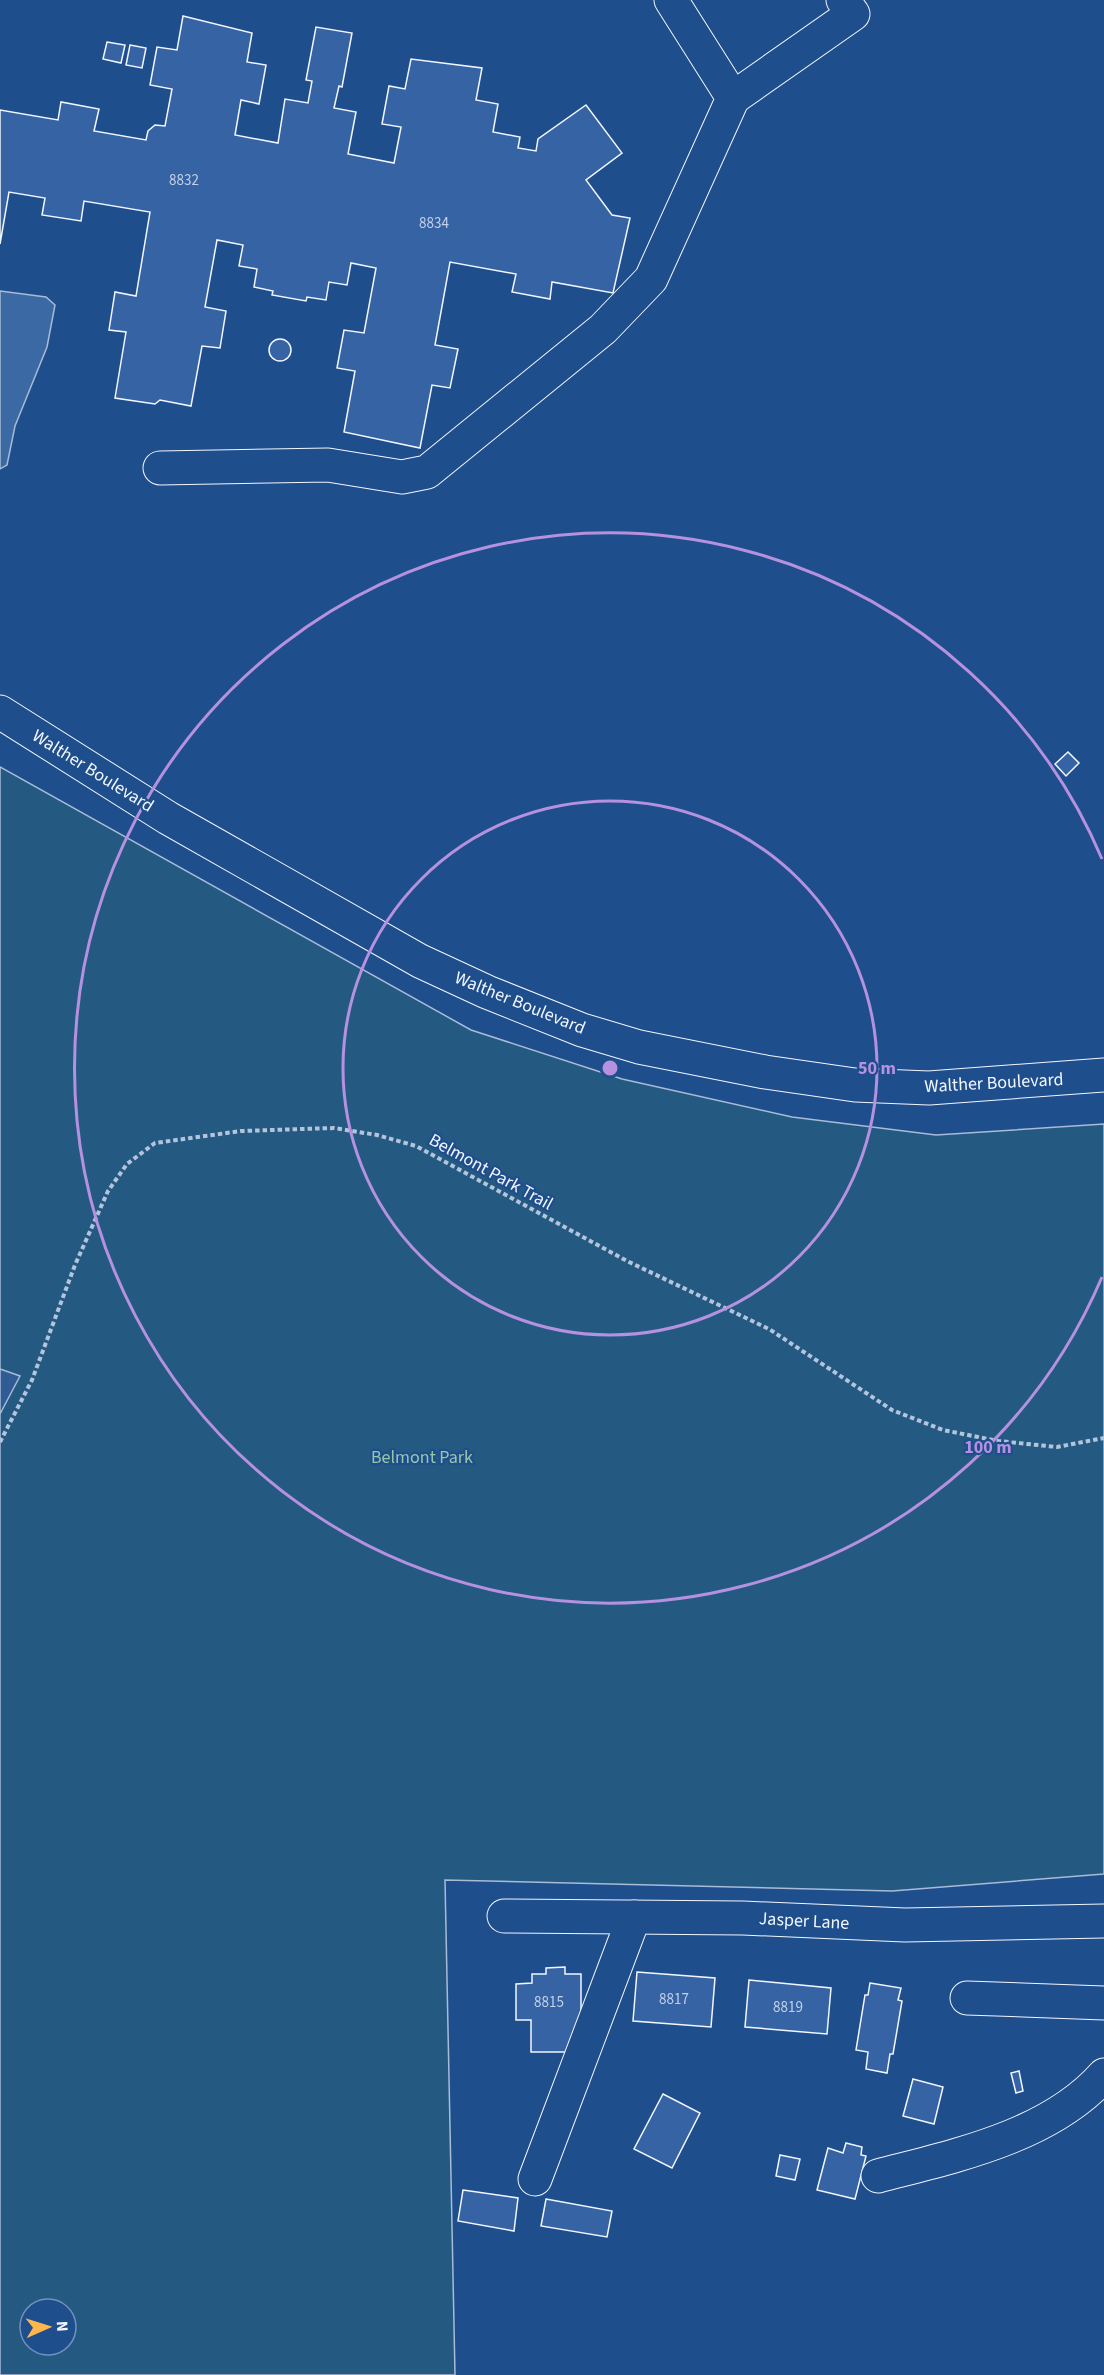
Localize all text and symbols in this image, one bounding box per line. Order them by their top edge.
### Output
house number: 8832 [169,170,199,191]
house number: 8834 [419,213,449,234]
street label: Walther Boulevard [27,724,159,818]
street label: Walther Boulevard [451,965,589,1041]
text: 50 m [858,1056,896,1081]
centre of rings [600,1058,620,1078]
street label: Walther Boulevard [924,1067,1064,1099]
street label: Belmont Park Trail [424,1128,558,1216]
text: 100 m [964,1435,1012,1460]
park label: Belmont Park [371,1445,473,1470]
street label: Jasper Lane [758,1906,850,1936]
house number: 8817 [659,1989,689,2010]
house number: 8815 [534,1992,564,2013]
house number: 8819 [773,1997,803,2018]
north arrow [18,2297,78,2357]
text: N [51,2320,73,2332]

